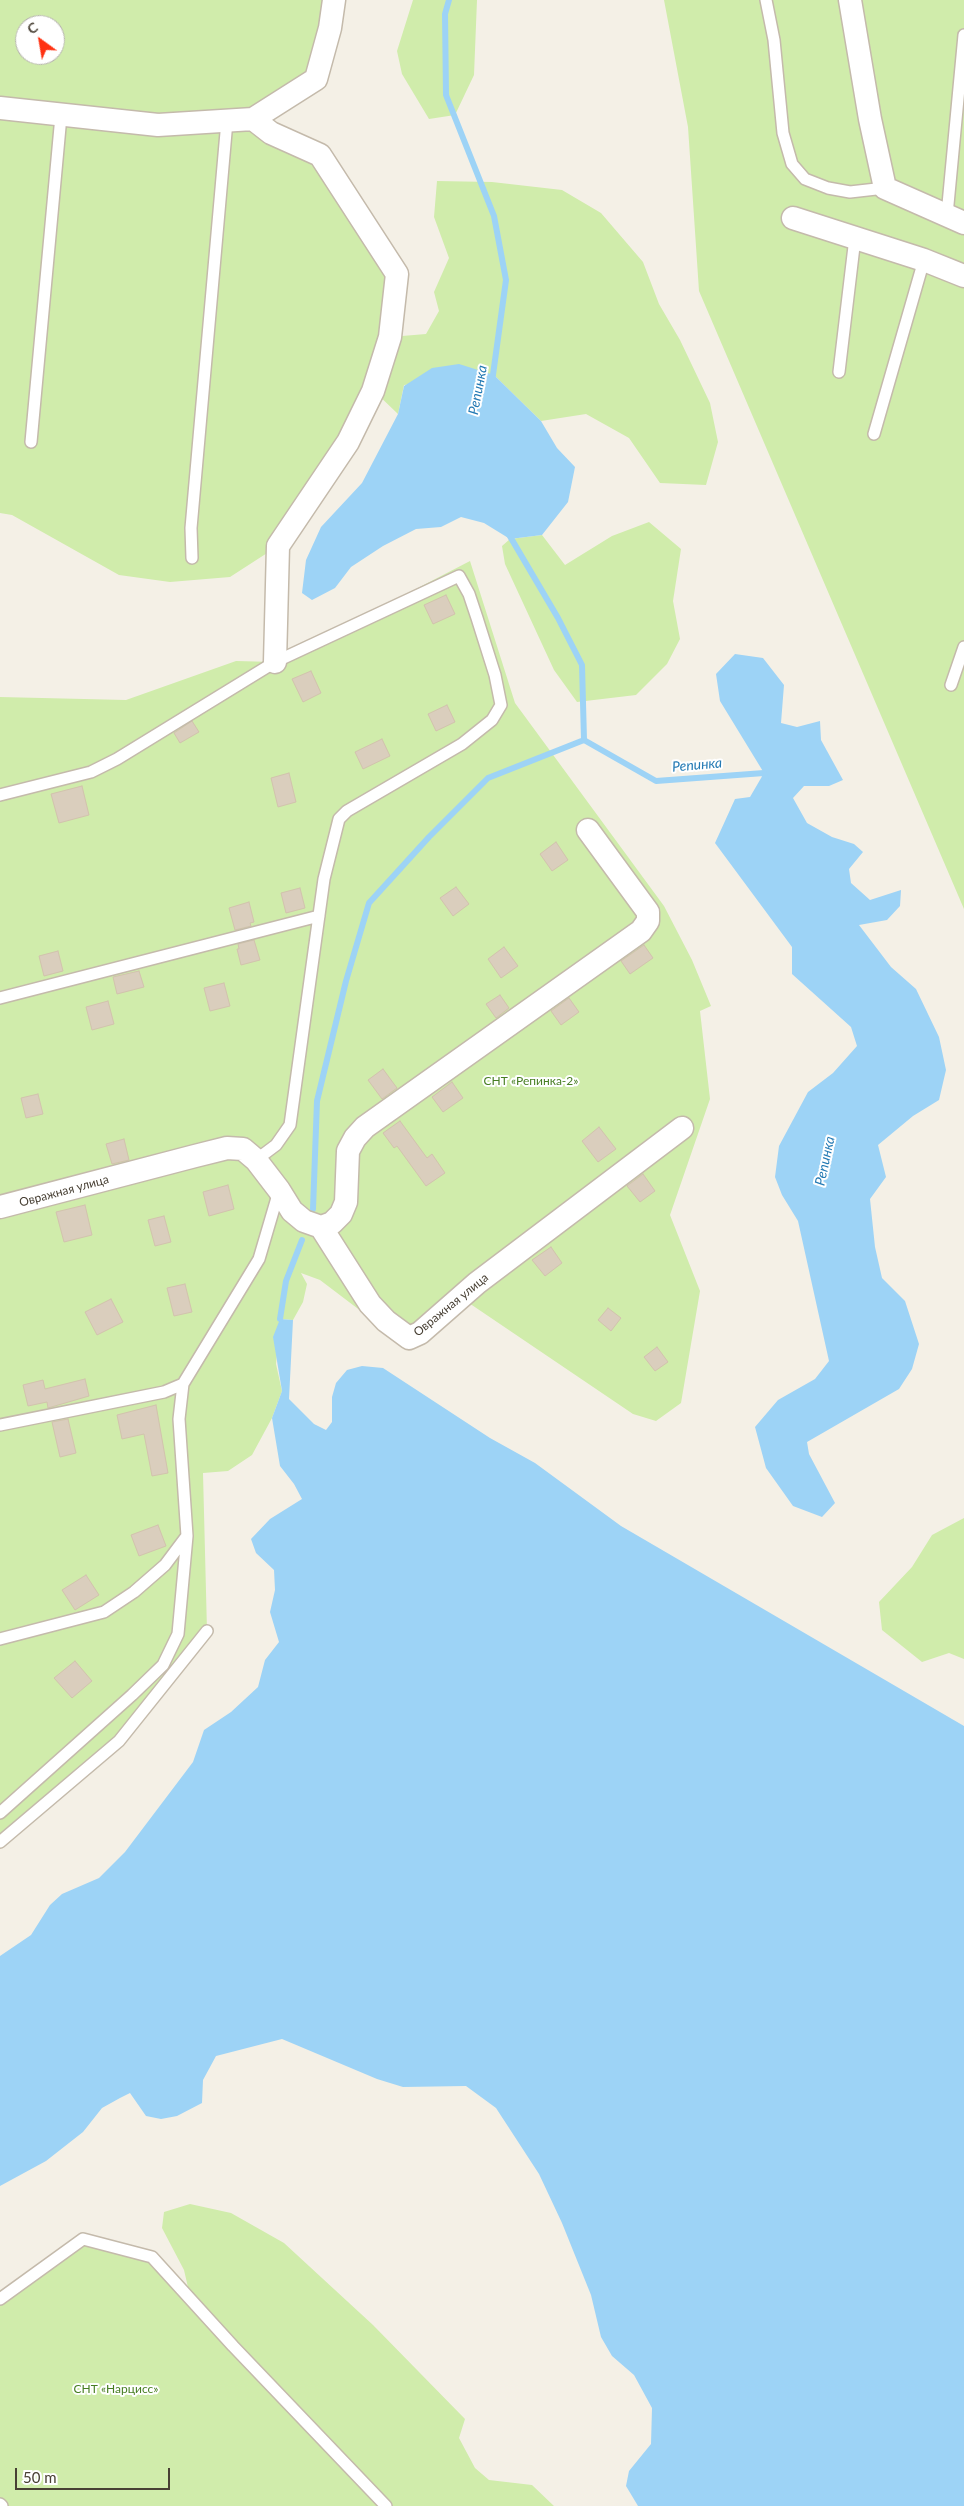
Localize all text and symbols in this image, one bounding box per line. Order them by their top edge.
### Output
north arrow [15,15,65,65]
text: С [24,18,41,37]
water label: Репинка [465,364,491,416]
water label: Репинка [671,754,723,776]
park label: СНТ «Репинка-2» [484,1074,578,1088]
water label: Репинка [812,1135,838,1187]
street label: Овражная улица [18,1172,110,1210]
street label: Овражная улица [411,1270,491,1340]
park label: СНТ «Нарцисс» [74,2382,158,2396]
scale bar [18,2458,172,2490]
text: 50 m [23,2468,57,2486]

